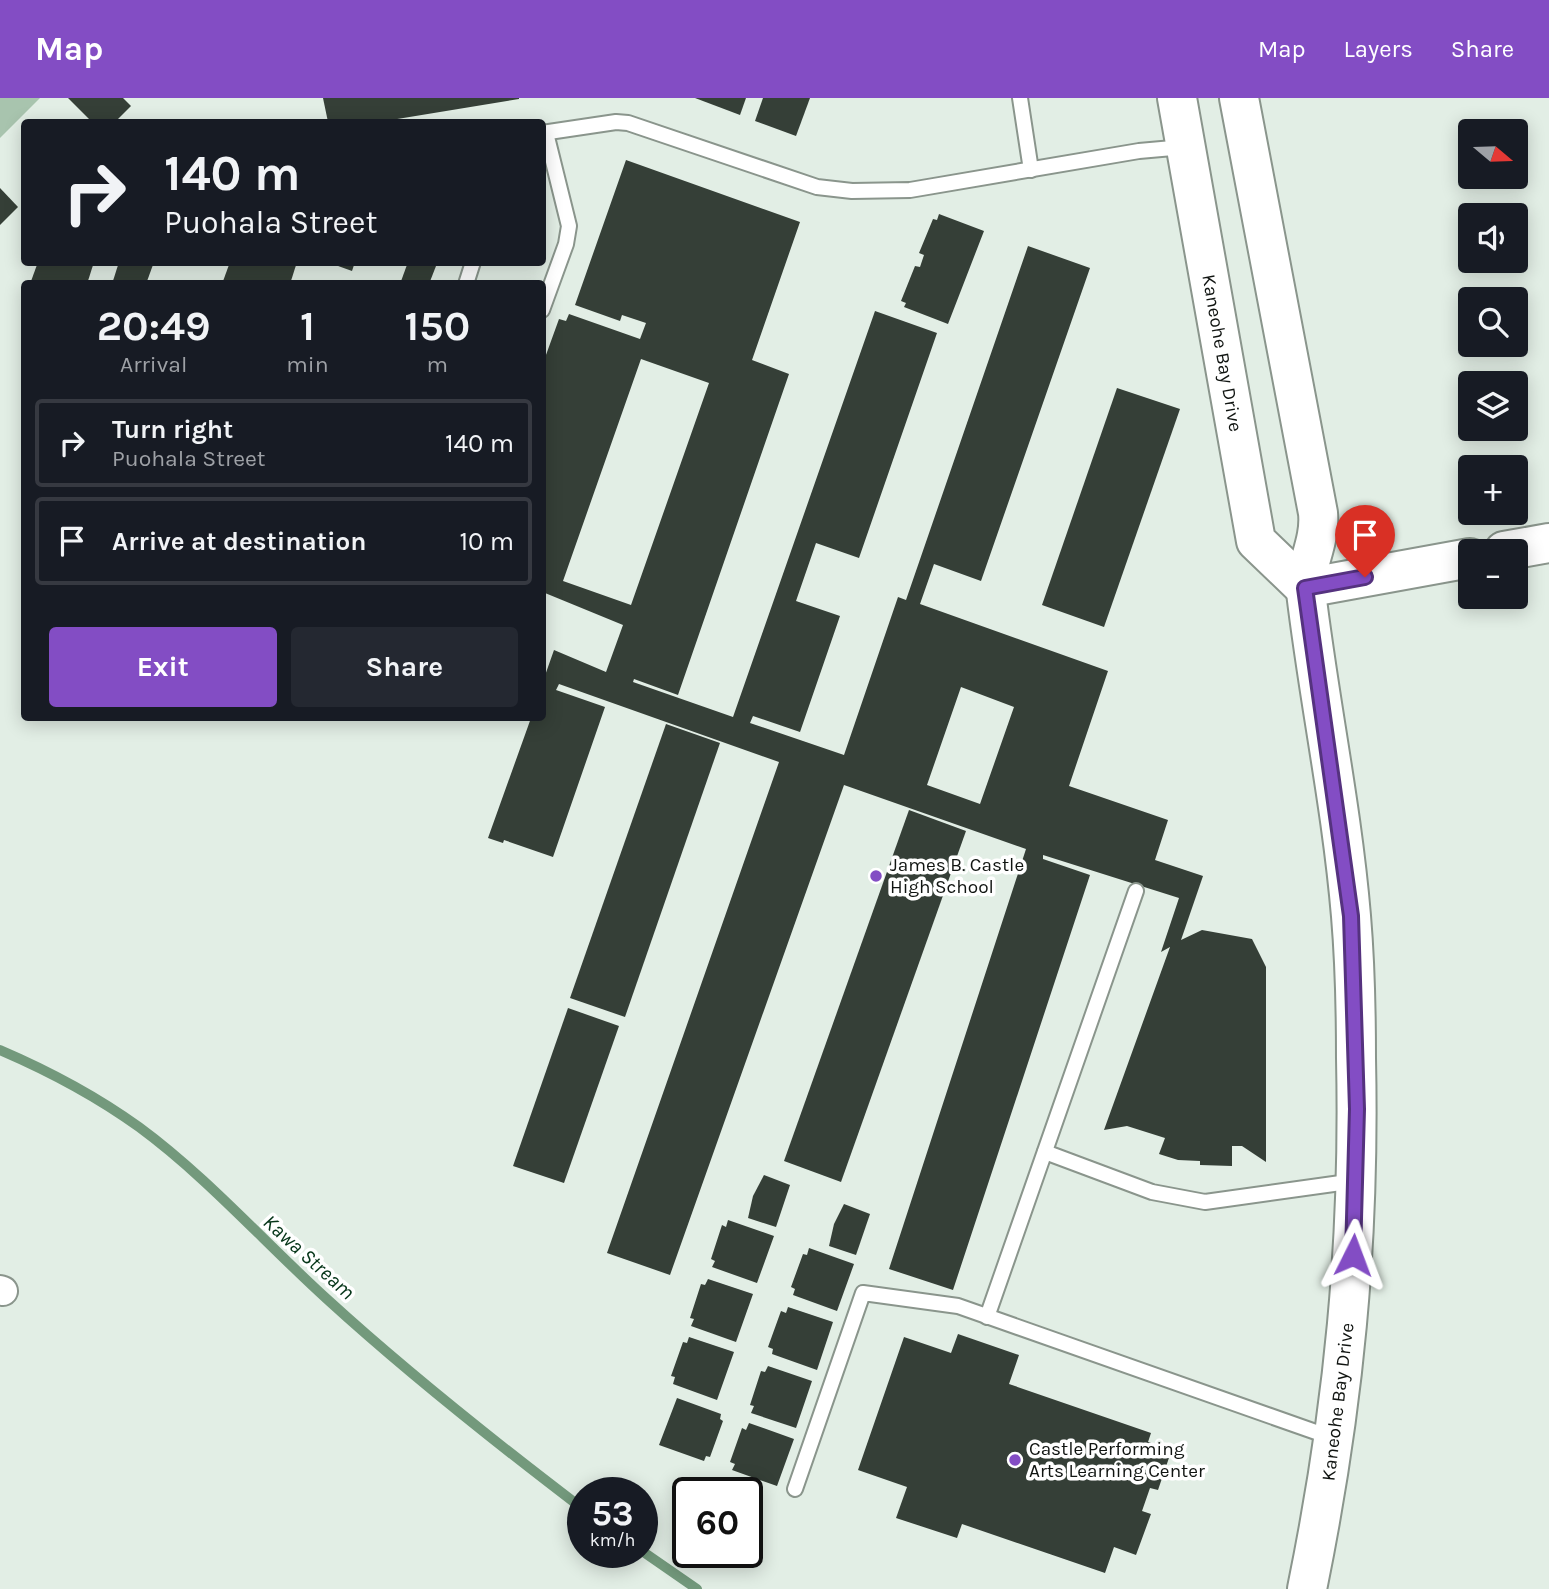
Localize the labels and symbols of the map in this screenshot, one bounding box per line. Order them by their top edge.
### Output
north arrow [1458,119,1528,189]
street label: Kaneohe Bay Drive [1197,273,1247,433]
pin [1335,505,1395,577]
place label: James B. Castle High School [890,854,1024,898]
marker: James B. Castle High School [868,868,884,884]
water label: Kawa Stream [258,1210,360,1304]
position arrow [1316,1218,1390,1292]
street label: Kaneohe Bay Drive [1317,1322,1359,1482]
place label: Castle Performing Arts Learning Center [1029,1438,1205,1482]
marker: Castle Performing Arts Learning Center [1007,1452,1023,1468]
speed limit sign: 60 [672,1477,763,1568]

